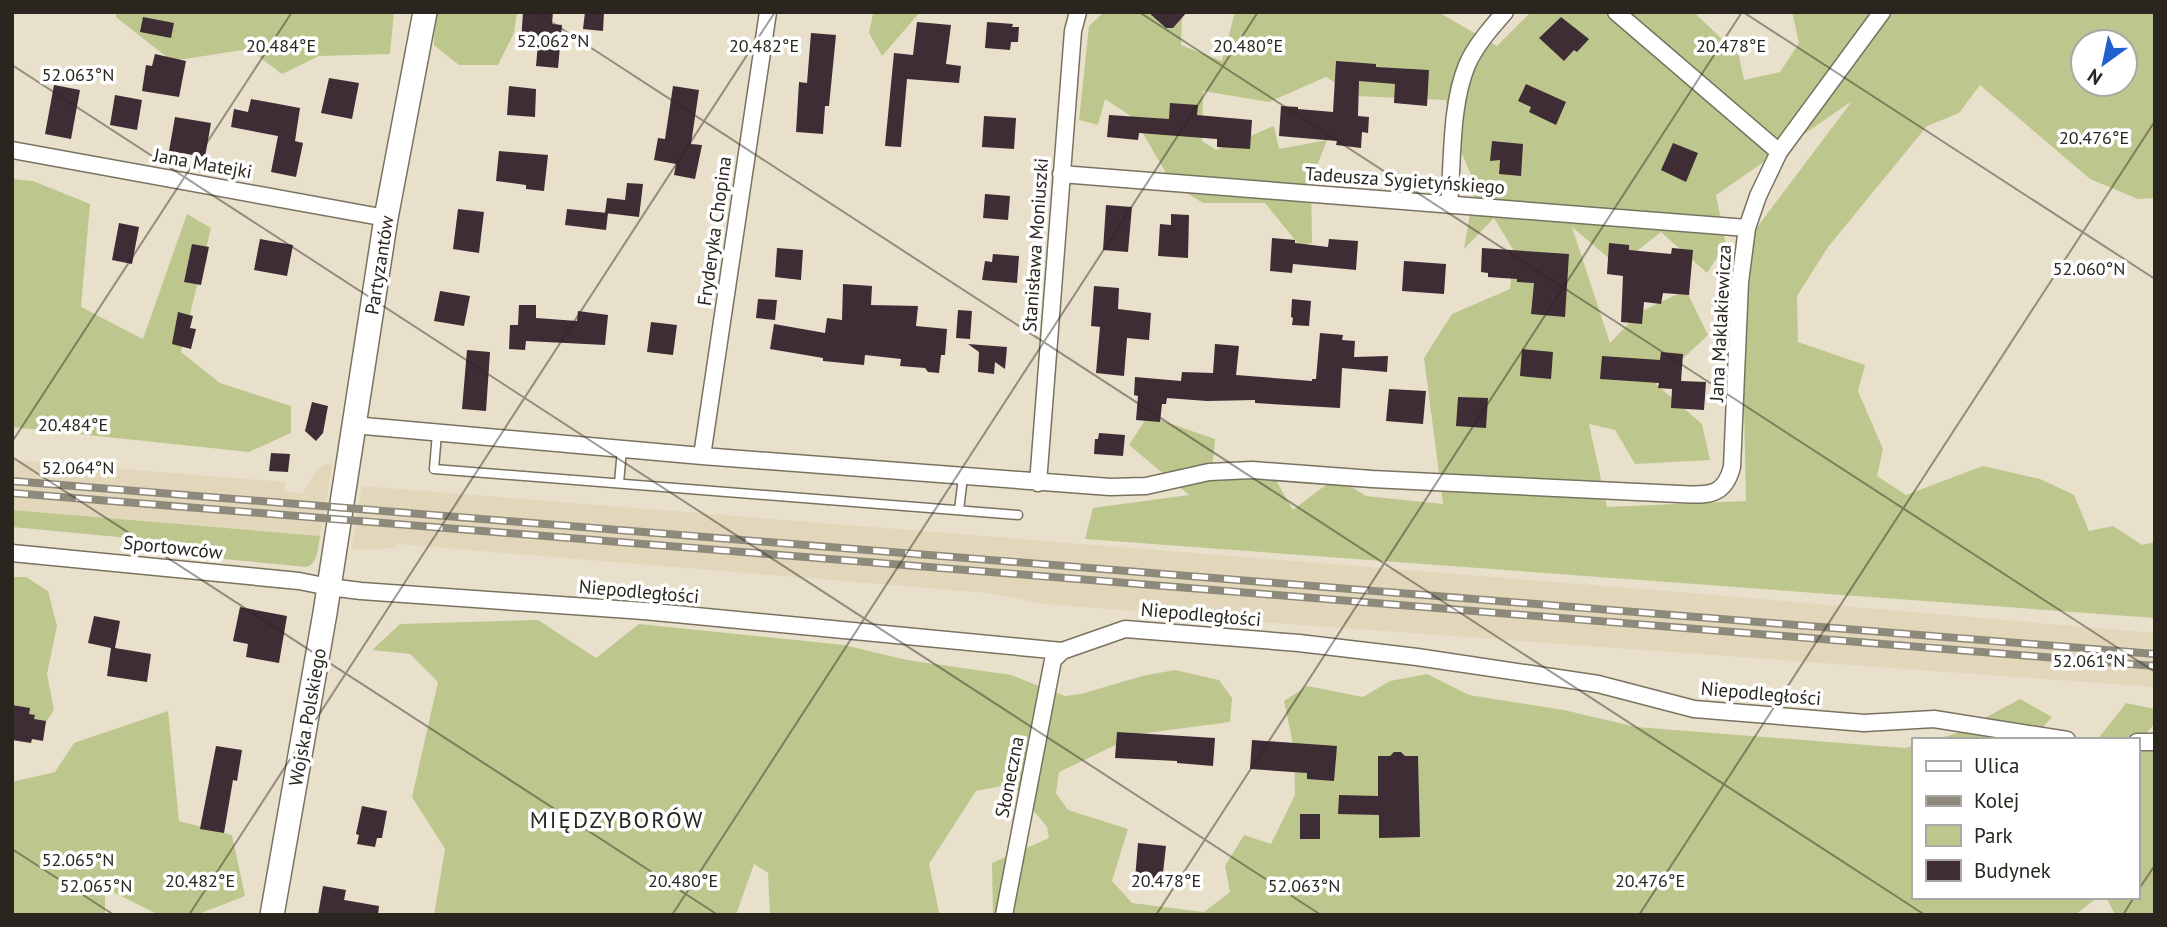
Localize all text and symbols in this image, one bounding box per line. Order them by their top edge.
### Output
north arrow [2069,28,2139,98]
text: 52.062°N [517,29,589,52]
text: 20.484°E [246,34,316,57]
text: 20.482°E [729,34,799,57]
text: 20.480°E [1213,34,1283,57]
text: 20.478°E [1696,34,1766,57]
text: 52.063°N [42,63,114,86]
text: N [2083,64,2107,91]
text: 20.476°E [2059,126,2129,149]
street label: Jana Matejki [151,142,254,183]
street label: Fryderyka Chopina [692,155,736,307]
street label: Stanisława Moniuszki [1017,157,1053,333]
street label: Tadeusza Sygietyńskiego [1304,161,1506,199]
street label: Partyzantów [359,214,399,316]
street label: Jana Maklakiewicza [1704,244,1736,403]
text: 52.060°N [2053,257,2125,280]
text: 20.484°E [38,413,108,436]
text: 52.064°N [42,456,114,479]
street label: Sportowców [122,530,224,564]
street label: Niepodległości [578,574,700,608]
street label: Niepodległości [1140,597,1262,631]
street label: Wojska Polskiego [283,646,331,788]
text: 52.061°N [2053,649,2125,672]
street label: Niepodległości [1700,676,1822,710]
street label: Słoneczna [989,734,1029,820]
legend [1912,738,2139,899]
text: Ulica [1974,752,2019,779]
text: Kolej [1974,787,2019,814]
district label: MIĘDZYBORÓW [530,805,704,834]
text: Park [1974,822,2013,849]
text: 52.065°N [42,848,114,871]
text: Budynek [1974,857,2051,884]
text: 20.482°E [165,869,235,892]
text: 20.480°E [648,869,718,892]
text: 20.478°E [1131,869,1201,892]
text: 20.476°E [1615,869,1685,892]
text: 52.065°N [60,874,132,897]
text: 52.063°N [1268,874,1340,897]

